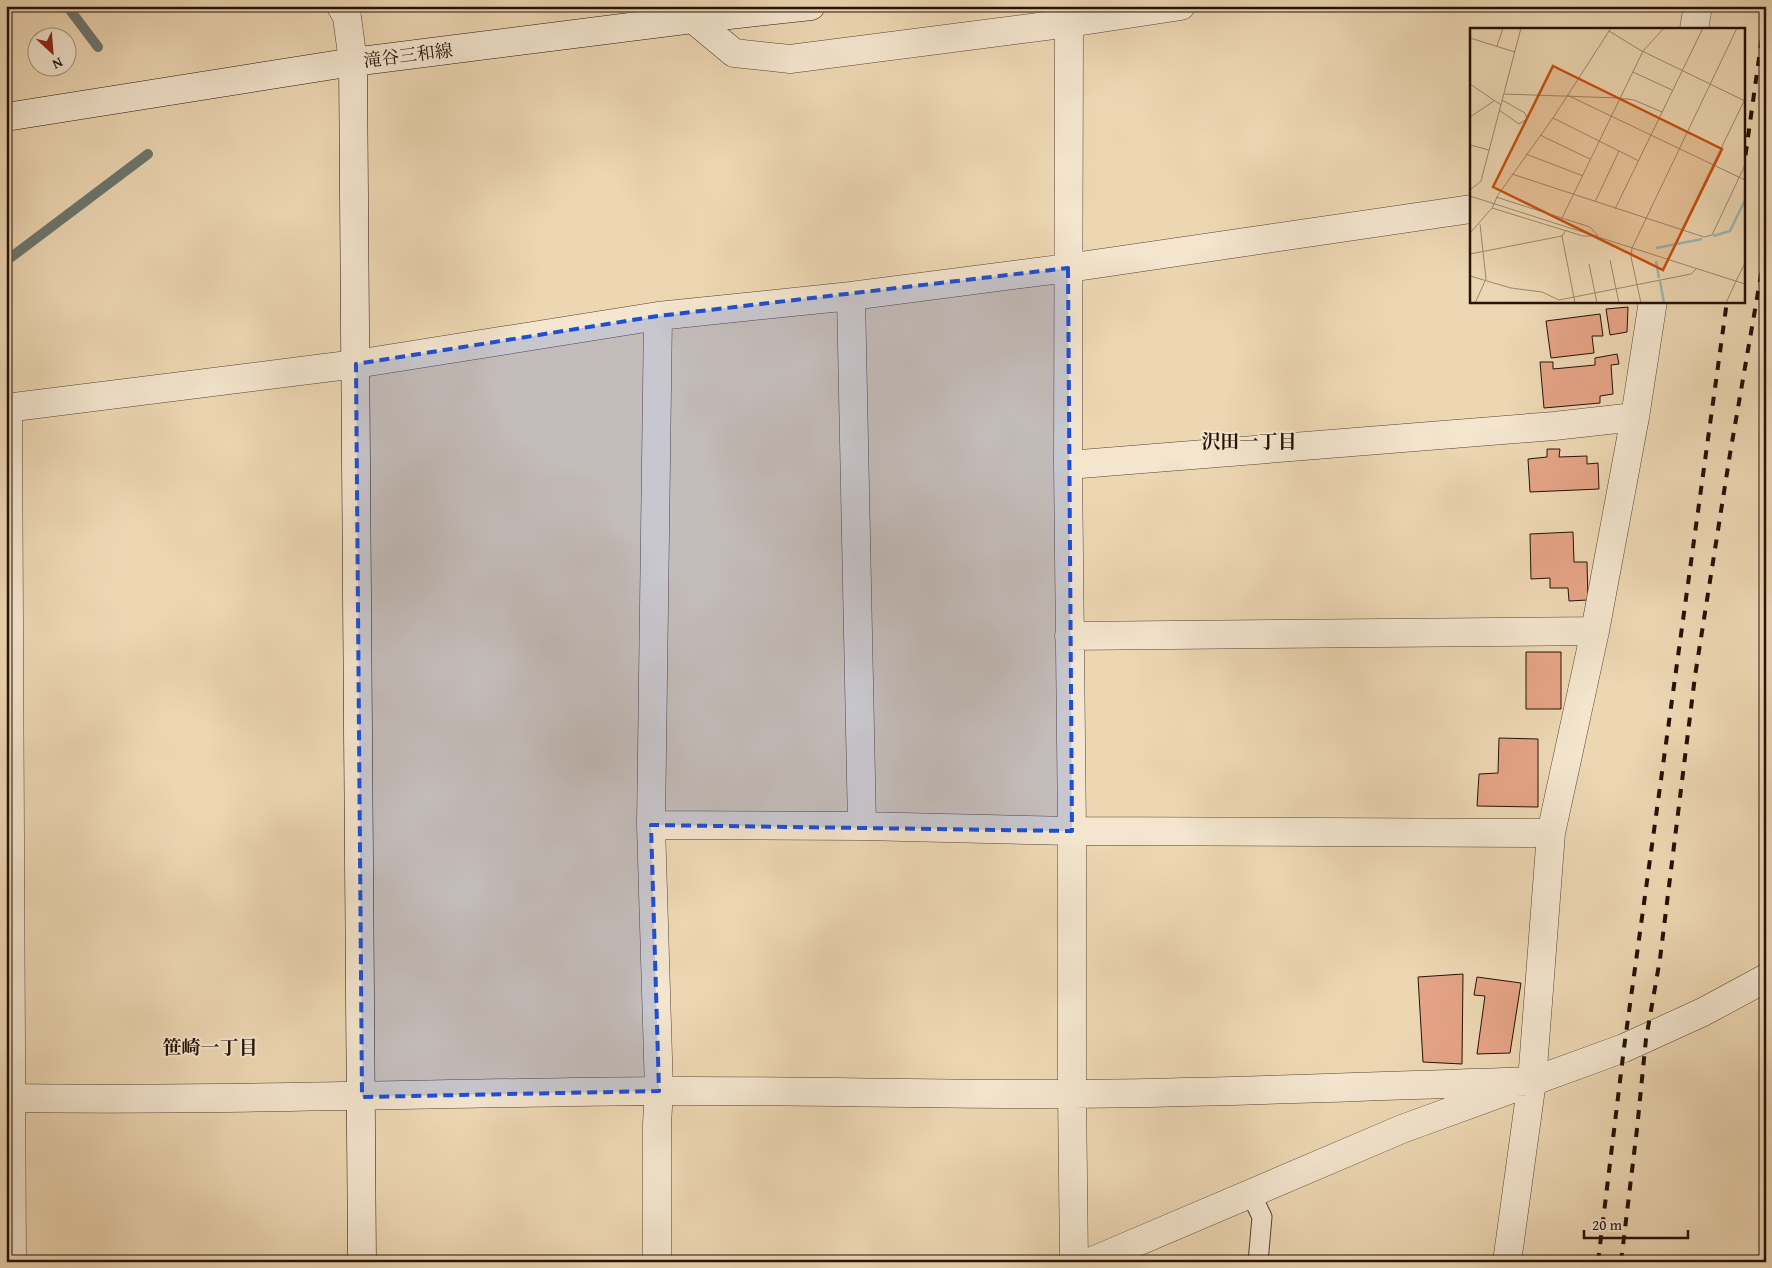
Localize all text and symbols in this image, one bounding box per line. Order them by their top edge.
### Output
north arrow [28,28,78,78]
inset map [1470,28,1744,302]
street label: 滝谷三和線 [362,36,454,74]
text: N [49,53,66,75]
district label: 沢田一丁目 [1201,427,1297,455]
district label: 笹崎一丁目 [162,1033,258,1061]
scale bar [1584,1208,1688,1240]
text: 20 m [1592,1214,1623,1235]

